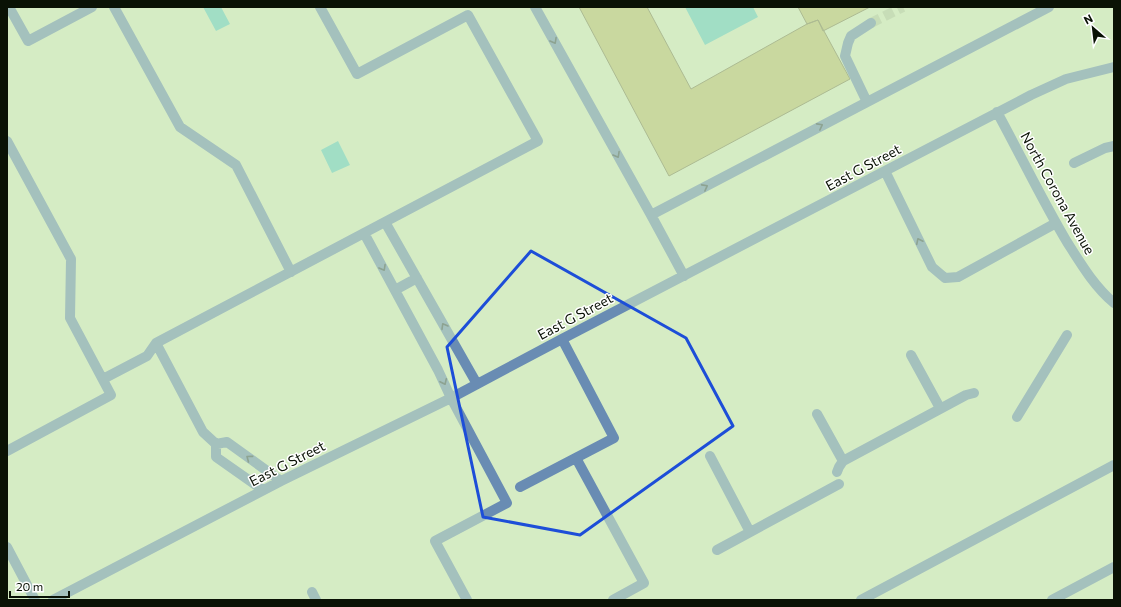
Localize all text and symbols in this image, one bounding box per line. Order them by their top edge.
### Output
north arrow [1073,8,1113,48]
text: N [1081,11,1095,26]
one-way arrow [549,37,556,44]
one-way arrow [816,124,823,131]
street label: North Corona Avenue [1017,129,1099,257]
street label: East G Street [822,140,904,194]
one-way arrow [613,150,620,158]
one-way arrow [701,184,708,191]
one-way arrow [916,237,924,245]
one-way arrow [378,263,385,271]
street label: East G Street [534,289,616,343]
one-way arrow [441,323,448,330]
one-way arrow [439,378,447,386]
street label: East G Street [246,436,328,489]
one-way arrow [247,456,254,463]
scale bar [10,573,69,599]
text: 20 m [16,579,43,593]

